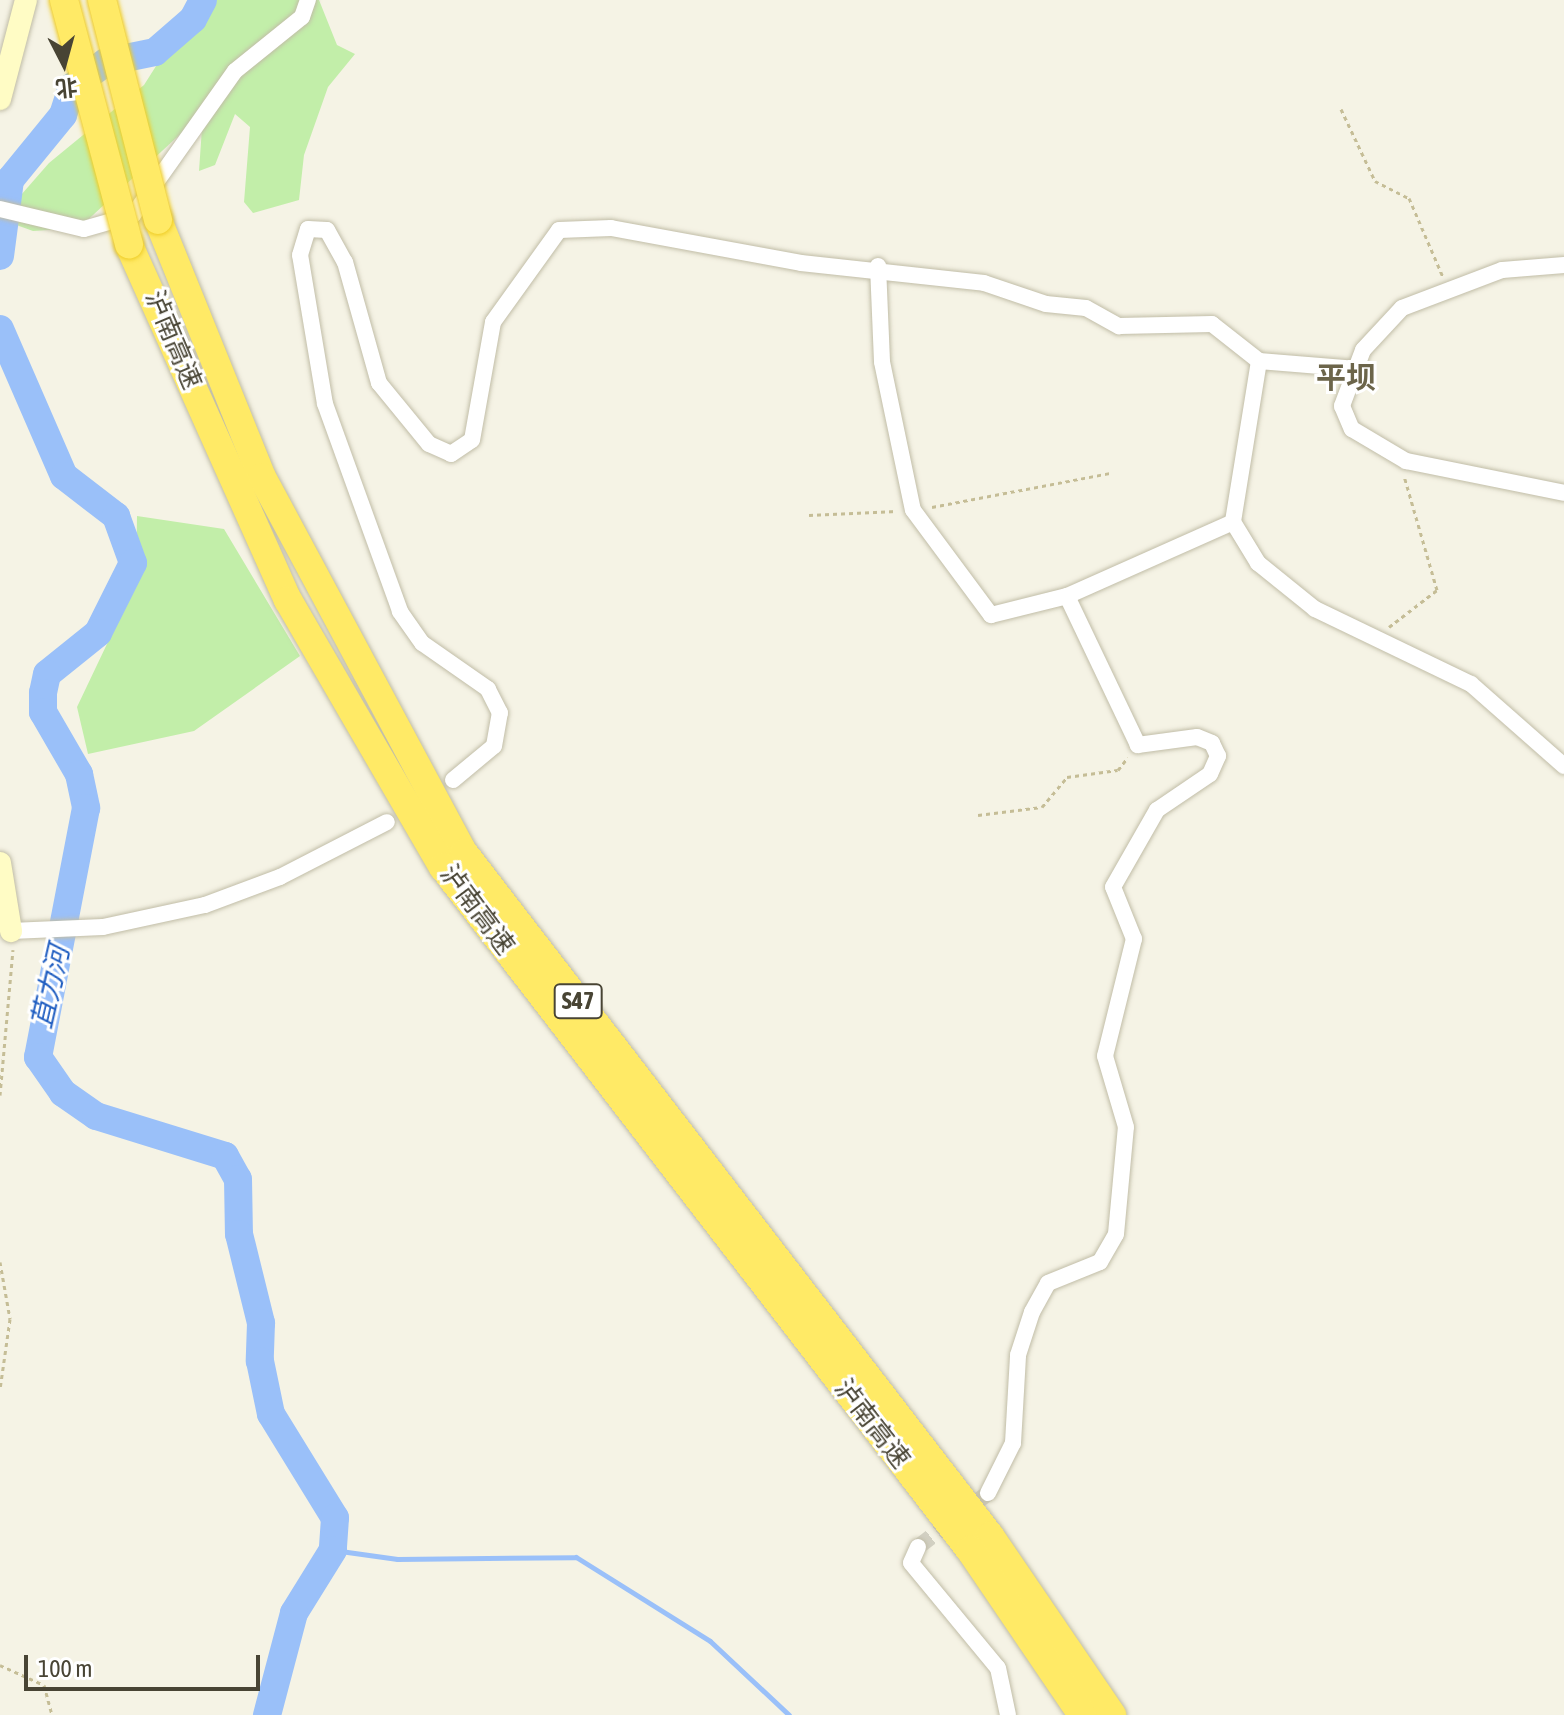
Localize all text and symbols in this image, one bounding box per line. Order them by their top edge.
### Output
north arrow [24,24,104,104]
text: 北 [54,74,79,102]
street label: 泸南高速 [138,286,208,394]
district label: 平坝 [1316,359,1376,395]
street label: 泸南高速 [433,859,521,961]
water label: 苴力河 [24,942,76,1032]
road number: S47 [552,981,604,1021]
street label: 泸南高速 [828,1373,916,1475]
scale bar [28,1639,264,1689]
text: 100 m [38,1655,92,1682]

